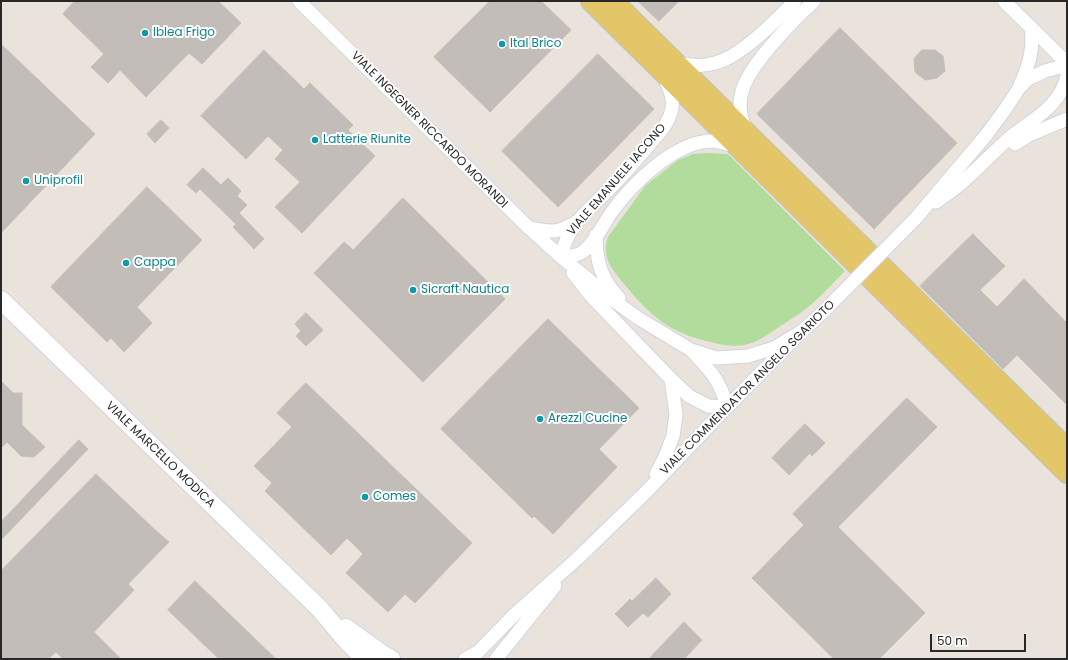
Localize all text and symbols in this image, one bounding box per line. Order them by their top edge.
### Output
place label: Iblea Frigo [153,26,215,40]
marker: Iblea Frigo [140,28,150,38]
place label: Ital Brico [510,37,561,51]
marker: Ital Brico [497,39,507,49]
street label: VIALE INGEGNER RICCARDO MORANDI [348,49,510,211]
street label: VIALE EMANUELE IACONO [565,121,669,239]
place label: Latterie Riunite [323,133,411,147]
marker: Latterie Riunite [310,135,320,145]
place label: Uniprofil [34,174,83,188]
marker: Uniprofil [21,176,31,186]
place label: Cappa [134,256,176,270]
marker: Cappa [121,258,131,268]
place label: Sicraft Nautica [421,283,509,297]
marker: Sicraft Nautica [408,285,418,295]
street label: VIALE COMMENDATOR ANGELO SGARIOTO [658,298,838,478]
street label: VIALE MARCELLO MODICA [102,399,218,511]
place label: Arezzi Cucine [548,412,627,426]
marker: Arezzi Cucine [535,414,545,424]
place label: Comes [373,490,416,504]
marker: Comes [360,492,370,502]
scale bar [932,626,1028,652]
text: 50 m [937,632,968,649]

